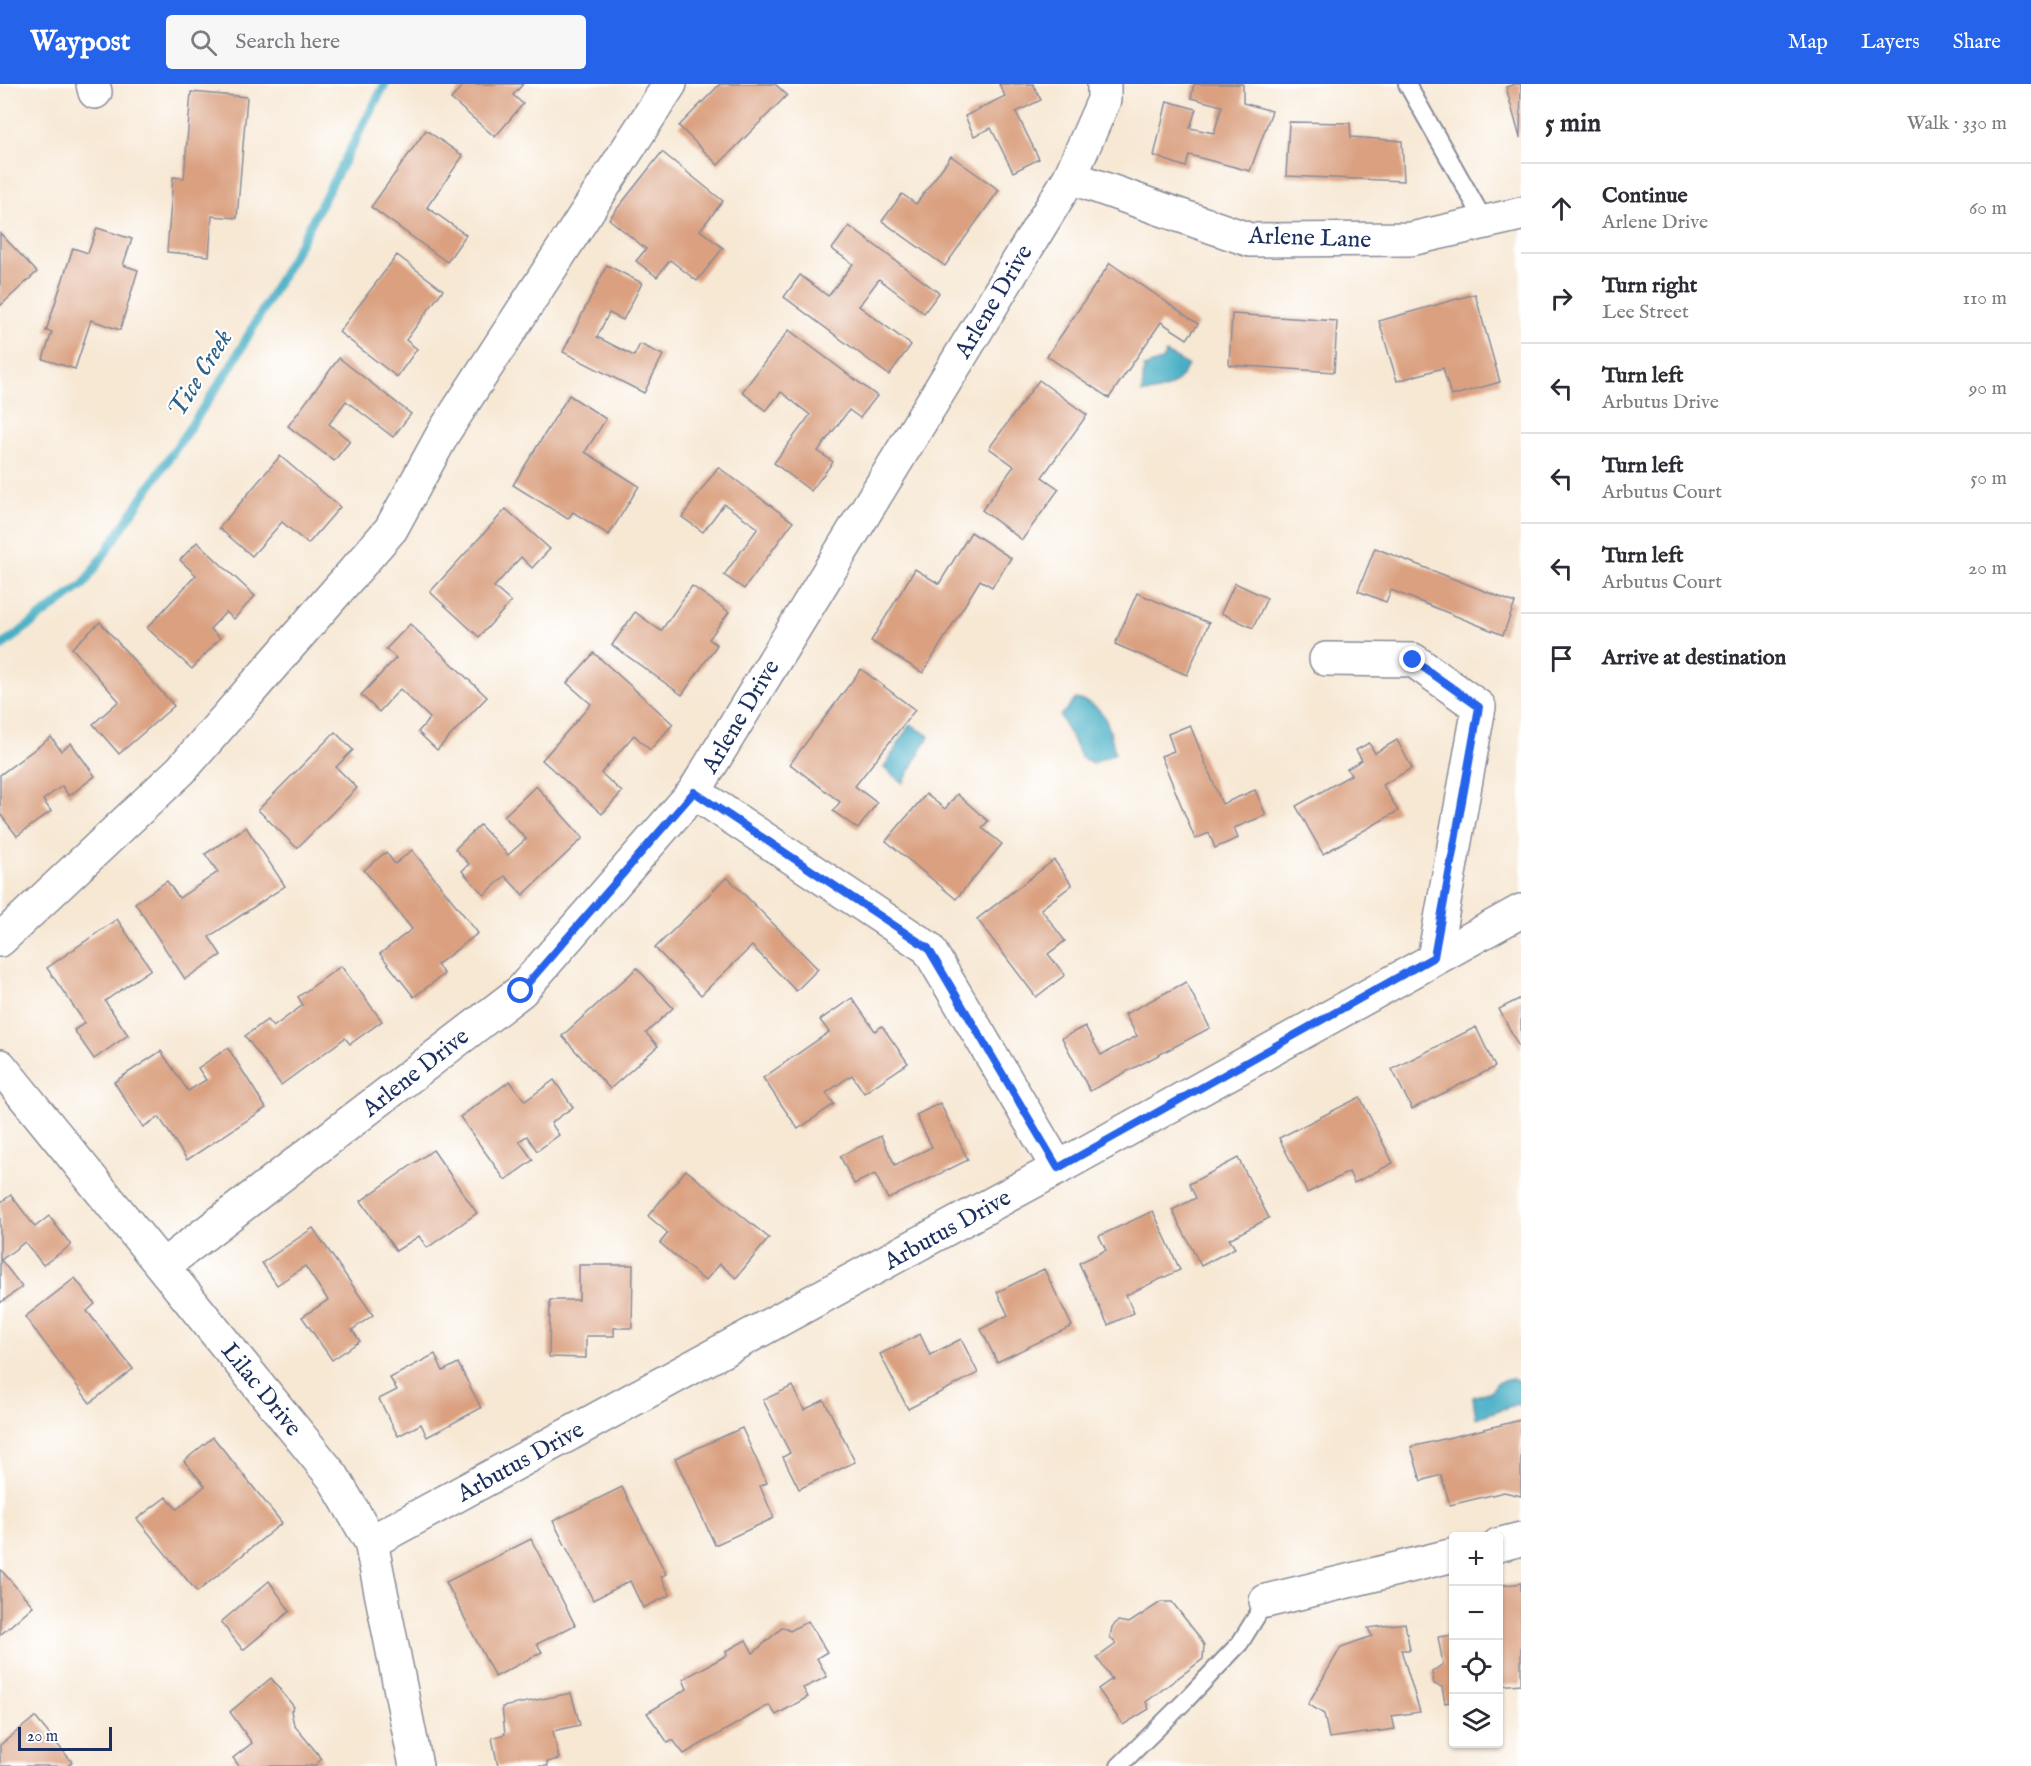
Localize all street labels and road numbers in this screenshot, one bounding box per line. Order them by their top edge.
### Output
street label: Arlene Lane [1247,221,1372,256]
street label: Arlene Drive [948,239,1040,365]
street label: Arlene Drive [695,654,787,780]
street label: Arlene Drive [355,1022,476,1125]
street label: Arbutus Drive [878,1183,1017,1278]
street label: Lilac Drive [214,1337,308,1443]
street label: Arbutus Drive [451,1415,590,1510]

